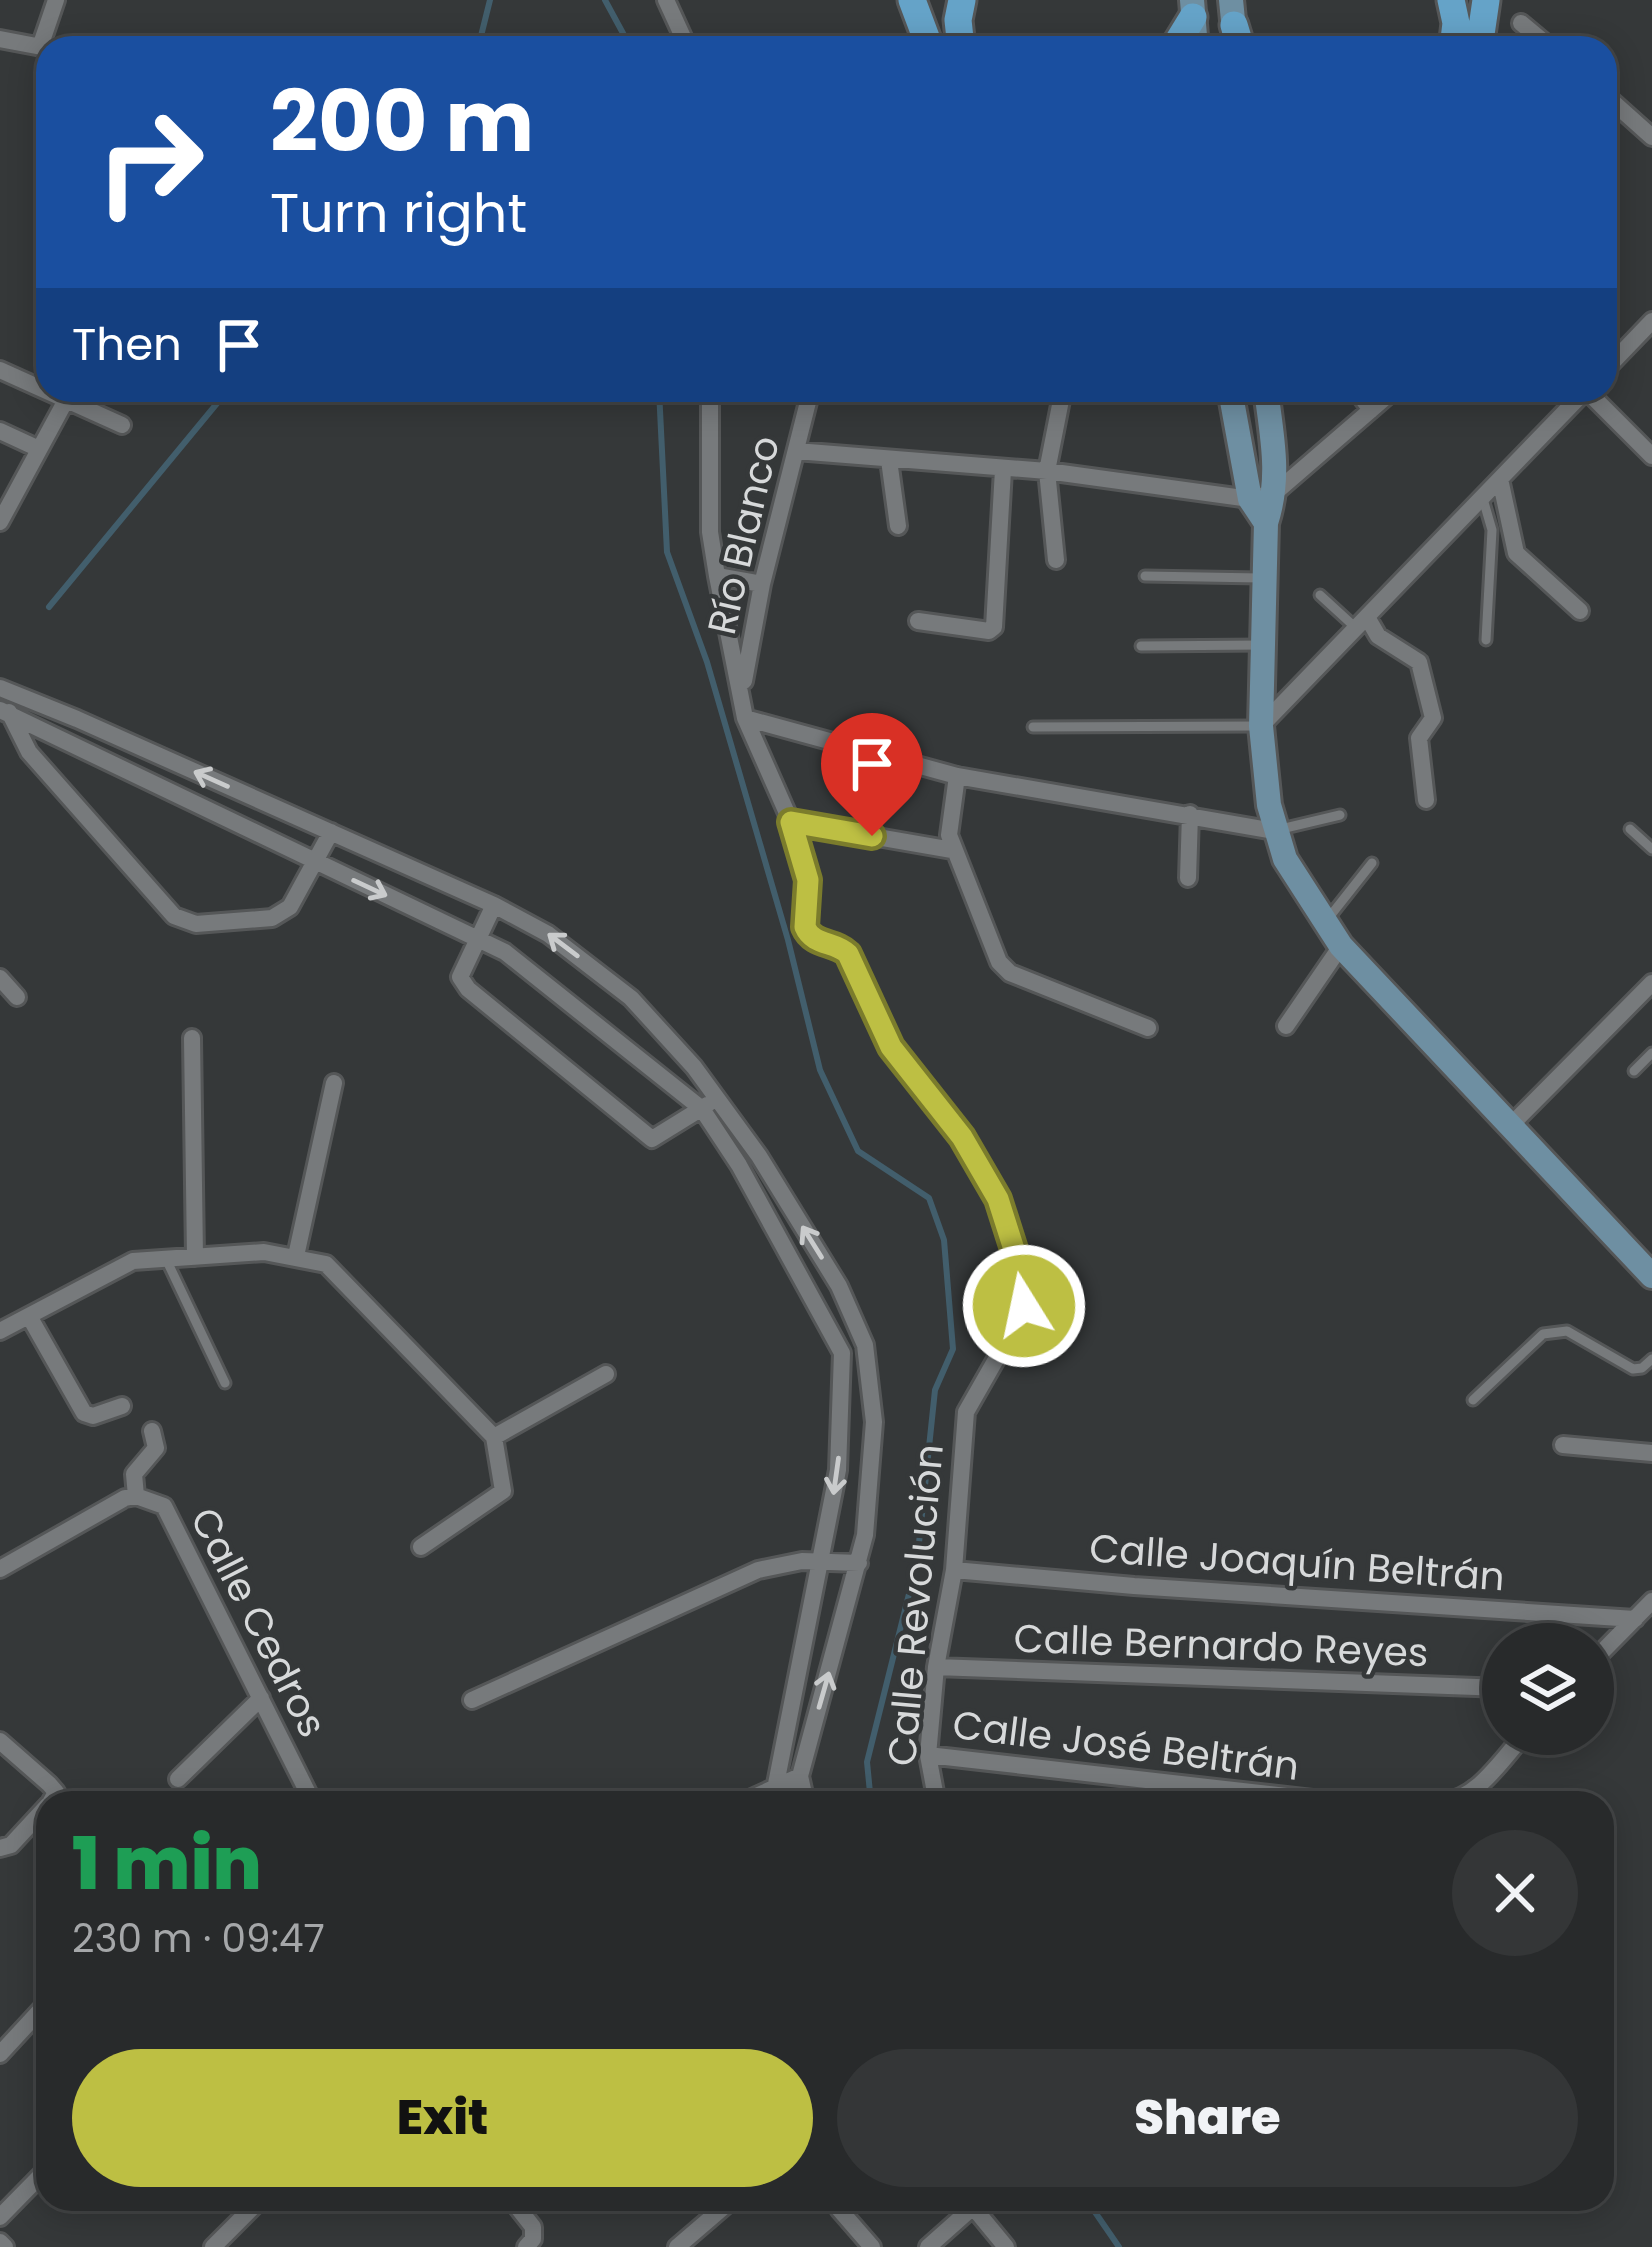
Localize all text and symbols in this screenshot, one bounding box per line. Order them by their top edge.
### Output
text: 200 m [270,63,534,180]
icon: right [72,84,228,240]
text: Turn right [270,175,527,251]
icon: arrive [206,312,272,378]
text: Then [72,313,182,376]
street label: Río Blanco [694,430,793,640]
pin [821,713,923,836]
icon: arrive [839,731,905,797]
one-way arrow [194,766,230,788]
one-way arrow [351,878,387,900]
one-way arrow [548,933,580,959]
one-way arrow [800,1225,824,1259]
position arrow [961,1243,1087,1369]
street label: Calle Revolución [874,1442,957,1768]
one-way arrow [824,1456,847,1495]
street label: Calle Cedros [177,1498,340,1746]
street label: Calle Joaquín Beltrán [1087,1521,1507,1604]
street label: Calle Bernardo Reyes [1013,1611,1429,1680]
map controls [1482,1623,1614,1755]
button: layers [1482,1623,1614,1755]
one-way arrow [815,1672,837,1710]
street label: Calle José Beltrán [950,1697,1302,1794]
text: 1 min [72,1813,262,1914]
button: close [1452,1830,1578,1956]
text: 230 m · 09:47 [72,1911,325,1966]
button: Exit [72,2049,813,2187]
button: Share [837,2049,1578,2187]

